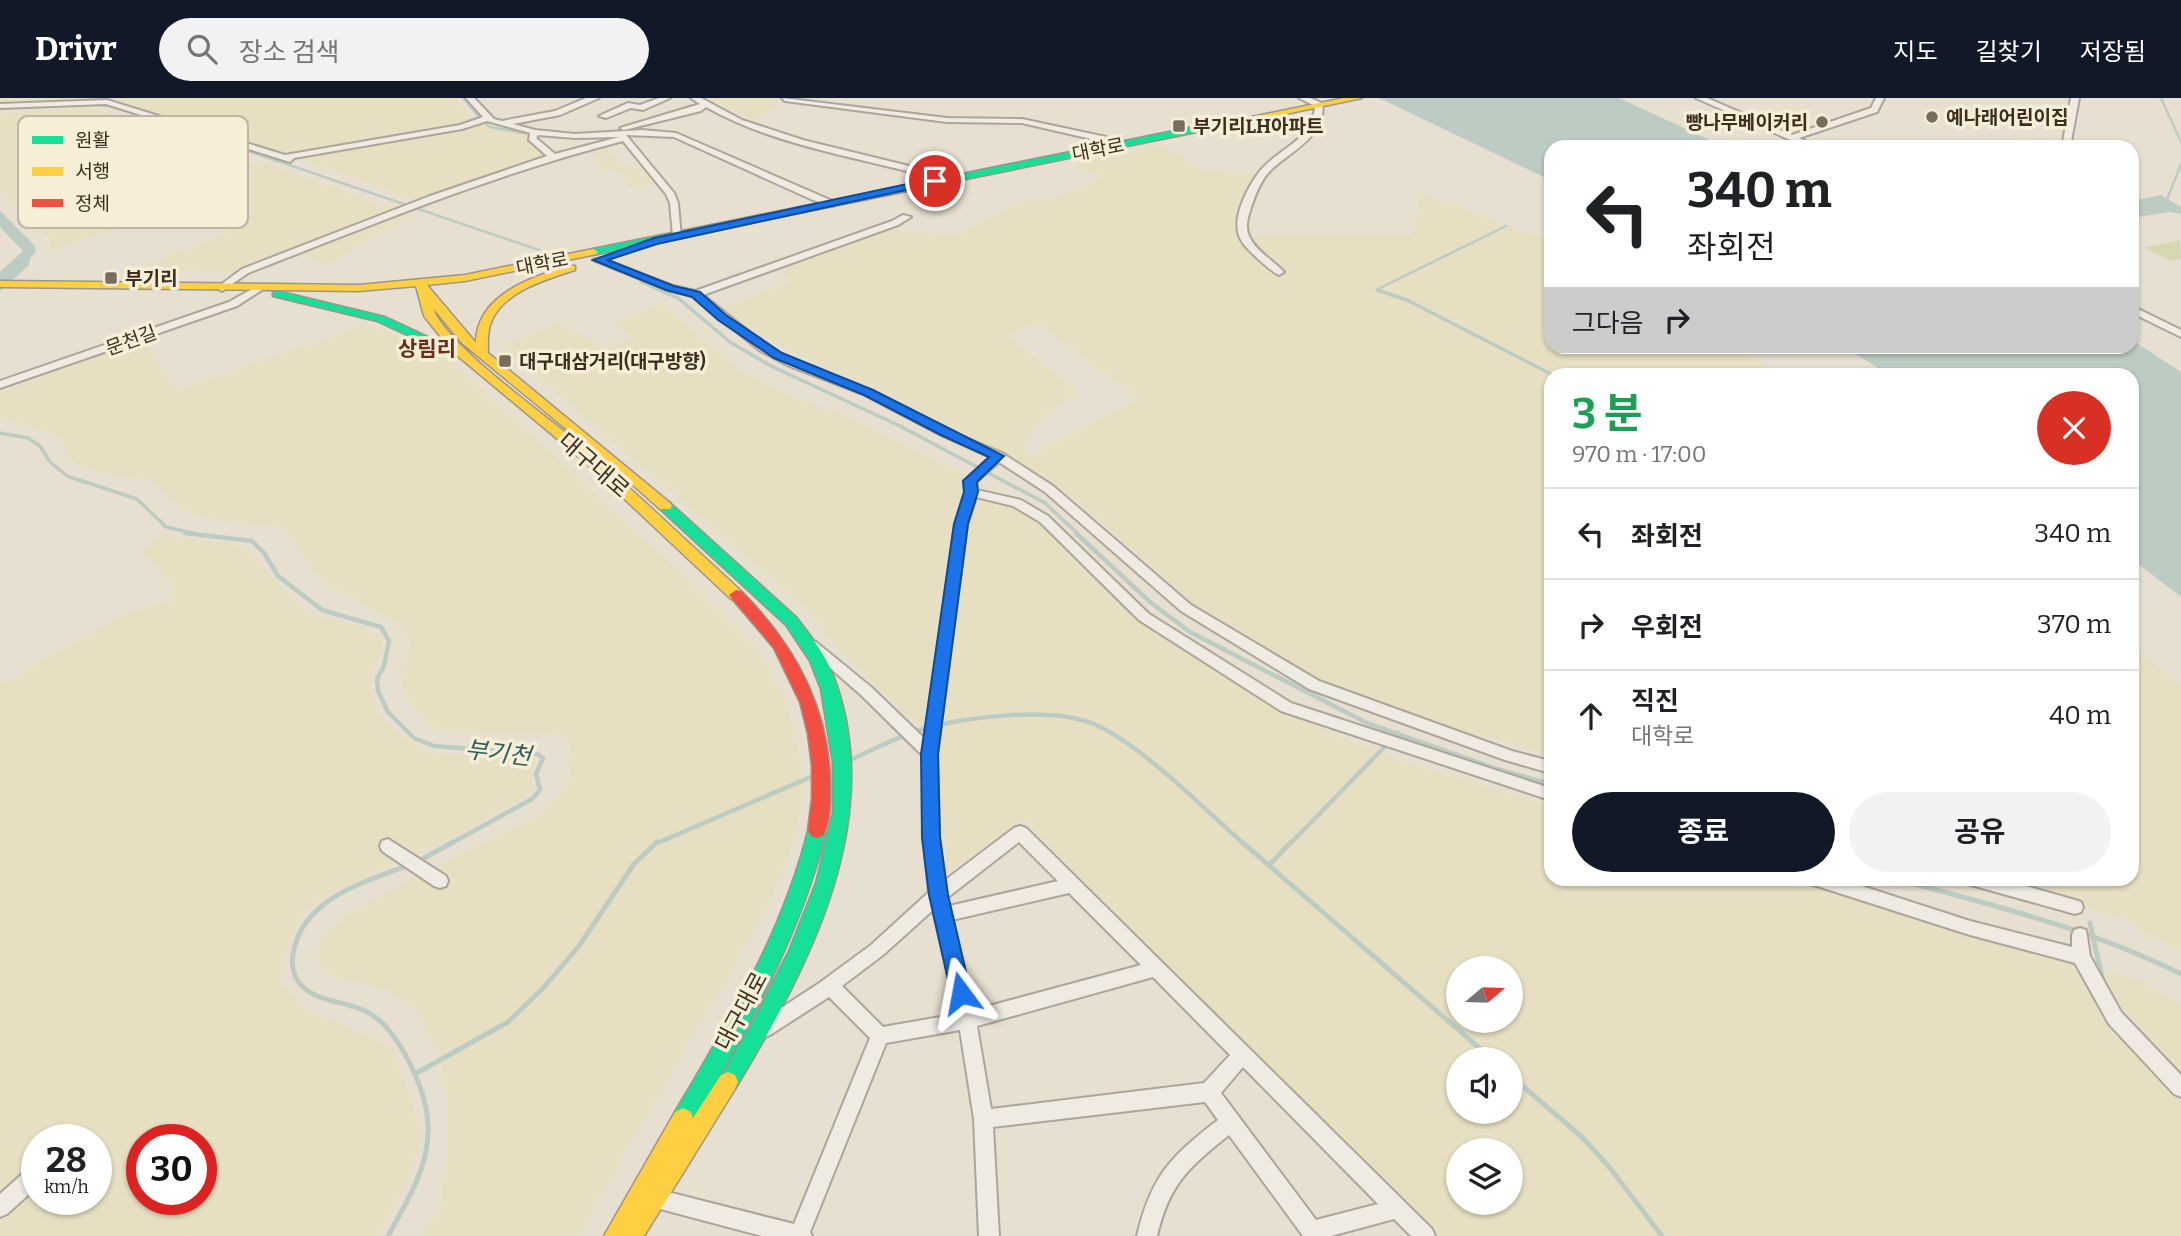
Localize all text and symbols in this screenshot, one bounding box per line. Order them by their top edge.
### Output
search box [159,18,649,81]
text: Drivr [35,29,117,69]
icon: search [183,30,221,68]
text: 장소 검색 [239,37,340,68]
text: 지도 [1893,38,1938,66]
text: 길찾기 [1976,38,2042,66]
text: 저장됨 [2080,38,2146,66]
place label: 예나래어린이집 [1946,106,2068,129]
marker: 예나래어린이집 [1924,109,1940,125]
place label: 빵나무베이커리 [1686,111,1808,134]
marker: 빵나무베이커리 [1814,114,1830,130]
place label: 부기리LH아파트 [1193,115,1323,138]
legend [18,116,248,228]
marker: 부기리LH아파트 [1171,118,1187,134]
text: 원활 [75,129,110,152]
street label: 대학로 [1070,133,1126,166]
pin [905,151,965,211]
text: 서행 [75,160,110,183]
text: 340 m [1687,161,1832,220]
icon: arrive [916,162,954,200]
icon: left [1572,168,1663,259]
text: 정체 [75,192,110,215]
text: 좌회전 [1687,228,1775,266]
street label: 대학로 [514,247,570,280]
place label: 부기리 [125,267,177,290]
marker: 부기리 [103,270,119,286]
icon: right [1658,301,1696,339]
text: 그다음 [1572,308,1644,339]
street label: 문천길 [103,321,160,360]
district label: 상림리 [398,336,456,362]
place label: 대구대삼거리(대구방향) [519,350,706,373]
marker: 대구대삼거리(대구방향) [497,353,513,369]
text: 3 분 [1572,389,1642,439]
button: close [2037,391,2111,465]
street label: 대구대로 [553,427,635,503]
text: 970 m · 17:00 [1572,440,1707,468]
icon: left [1572,515,1610,553]
text: 340 m [2034,518,2111,549]
text: 좌회전 [1631,521,1703,552]
icon: right [1572,606,1610,644]
text: 370 m [2037,609,2111,640]
text: 우회전 [1631,612,1703,643]
text: 직진 [1631,686,1679,717]
icon: ahead [1572,697,1610,735]
text: 40 m [2049,700,2111,731]
text: 대학로 [1631,722,1694,750]
water label: 부기천 [463,735,535,771]
button: 종료 [1572,792,1835,872]
button: 공유 [1849,792,2111,872]
position arrow [924,956,998,1030]
north arrow [1446,956,1522,1032]
map controls [1446,956,1523,1215]
street label: 대구대로 [709,967,773,1055]
button: sound [1446,1047,1523,1124]
speed limit sign: 30 [126,1124,217,1215]
button: layers [1446,1138,1523,1215]
text: 28 [46,1139,87,1181]
text: km/h [44,1176,89,1198]

